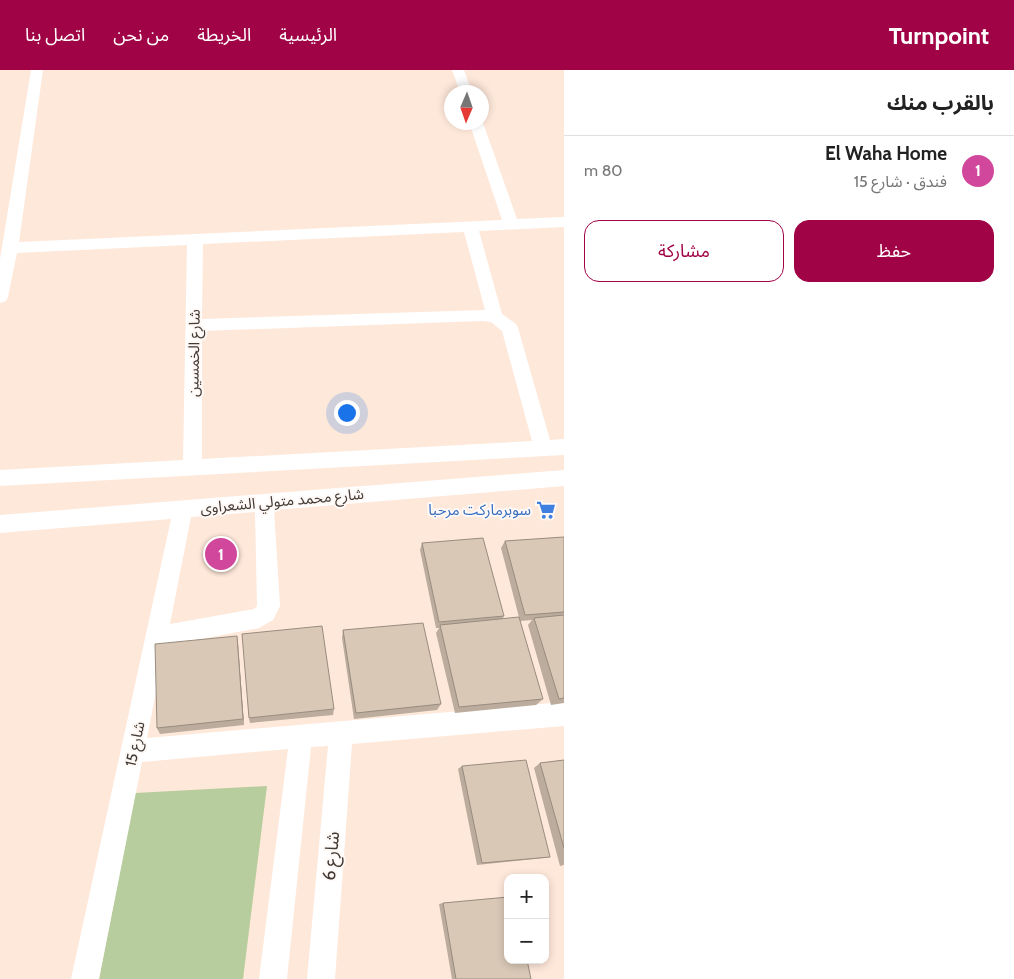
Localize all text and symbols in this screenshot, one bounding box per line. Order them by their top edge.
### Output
text: Turnpoint [889,21,989,50]
text: اتصل بنا [25,24,85,46]
text: من نحن [113,24,169,46]
text: الخريطة [197,24,251,46]
text: الرئيسية [279,24,337,46]
north arrow [444,85,489,130]
text: بالقرب منك [887,90,994,115]
text: El Waha Home [825,142,947,165]
text: 80 m [584,161,623,180]
text: 1 [975,161,981,180]
text: فندق · شارع 15 [854,172,947,191]
button: مشاركة [584,220,784,282]
button: حفظ [794,220,994,282]
street label: شارع الخمسين [184,309,207,397]
your location [334,400,360,426]
street label: شارع محمد متولي الشعراوى [199,485,365,520]
supermarket icon: سوبرماركت مرحبا [535,499,557,521]
place label: سوبرماركت مرحبا [428,501,531,519]
pin: 1 [205,535,237,573]
street label: شارع 15 [121,720,152,769]
street label: شارع 6 [318,830,347,882]
map controls [504,874,549,964]
button: + [504,874,549,919]
button: − [504,919,549,964]

